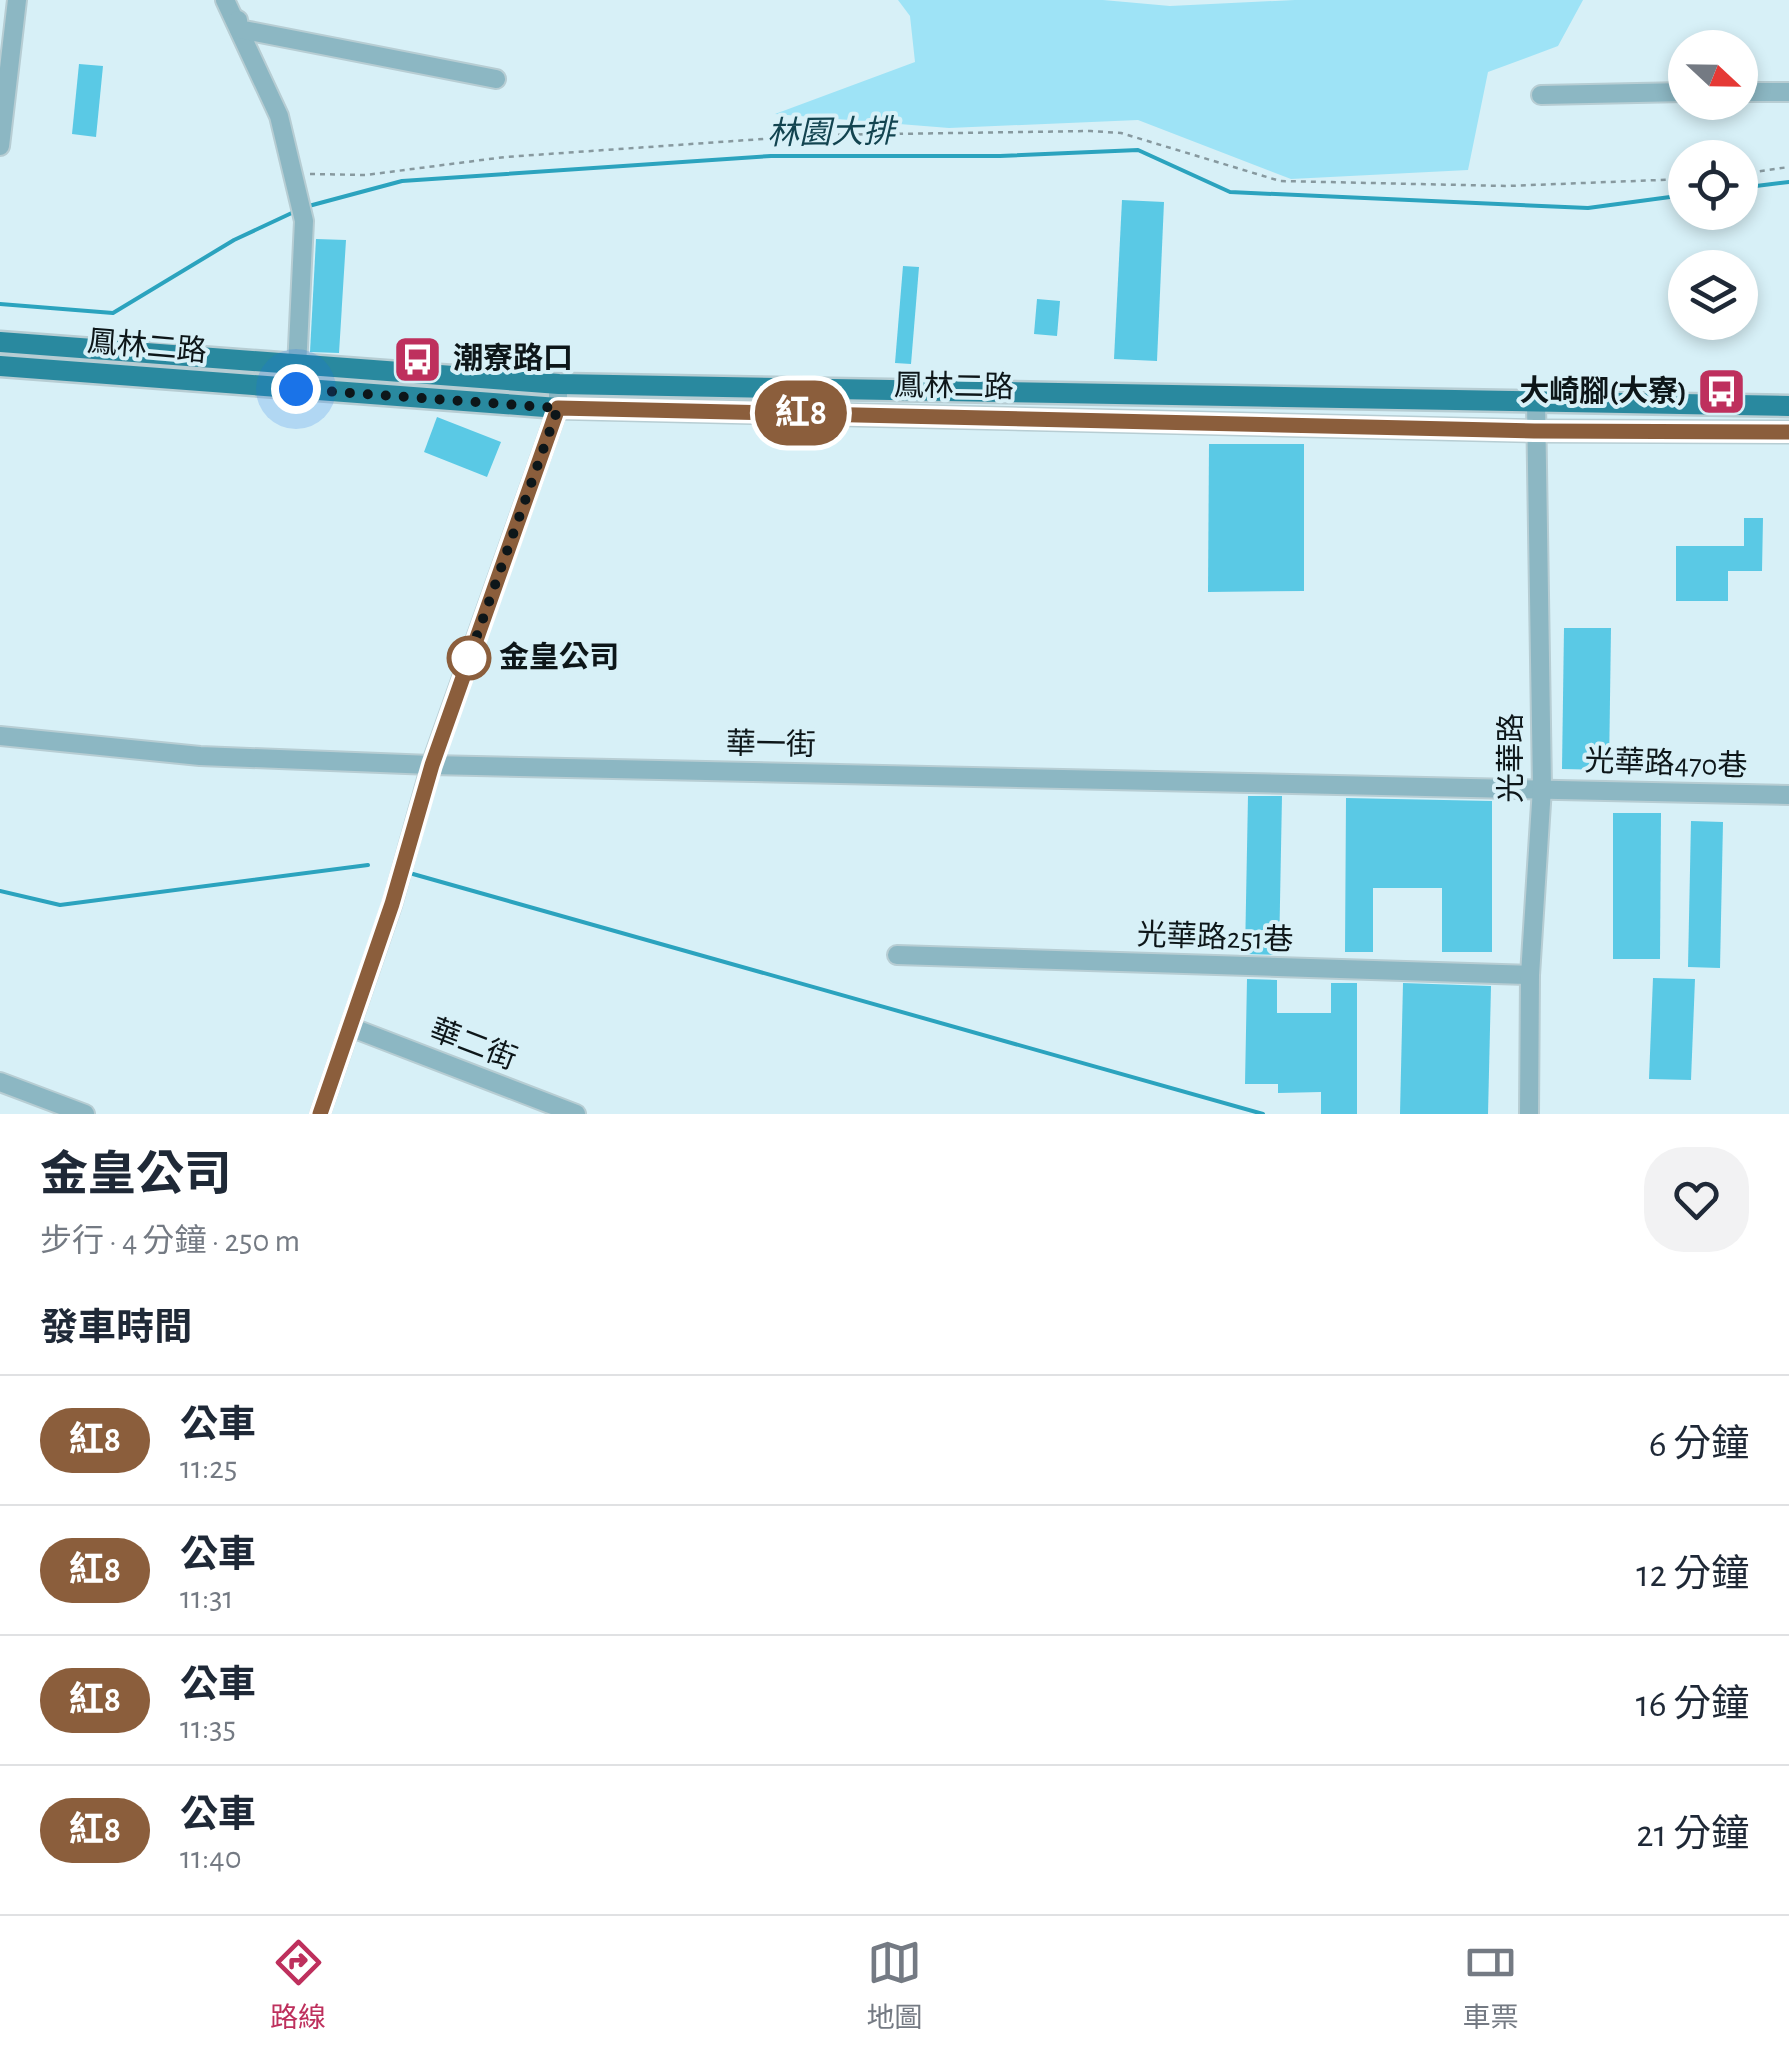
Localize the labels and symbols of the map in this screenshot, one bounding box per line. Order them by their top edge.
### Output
north arrow [1668,30,1758,120]
water label: 林園大排 [767,115,899,150]
street label: 鳳林二路 [86,325,208,367]
bus stop icon: 潮寮路口 [392,333,444,385]
place label: 潮寮路口 [453,342,573,374]
your location [271,364,321,414]
bus stop icon: 大崎腳(大寮) [1696,366,1748,418]
street label: 鳳林二路 [894,369,1014,403]
place label: 大崎腳(大寮) [1519,375,1687,407]
line badge: 紅8 [756,380,846,446]
marker: 金皇公司 [448,637,490,679]
place label: 金皇公司 [499,641,619,673]
street label: 光華路 [1495,713,1527,803]
street label: 華一街 [726,727,816,761]
street label: 光華路470巷 [1584,744,1748,782]
street label: 光華路251巷 [1136,918,1294,956]
street label: 華二街 [426,1013,521,1075]

